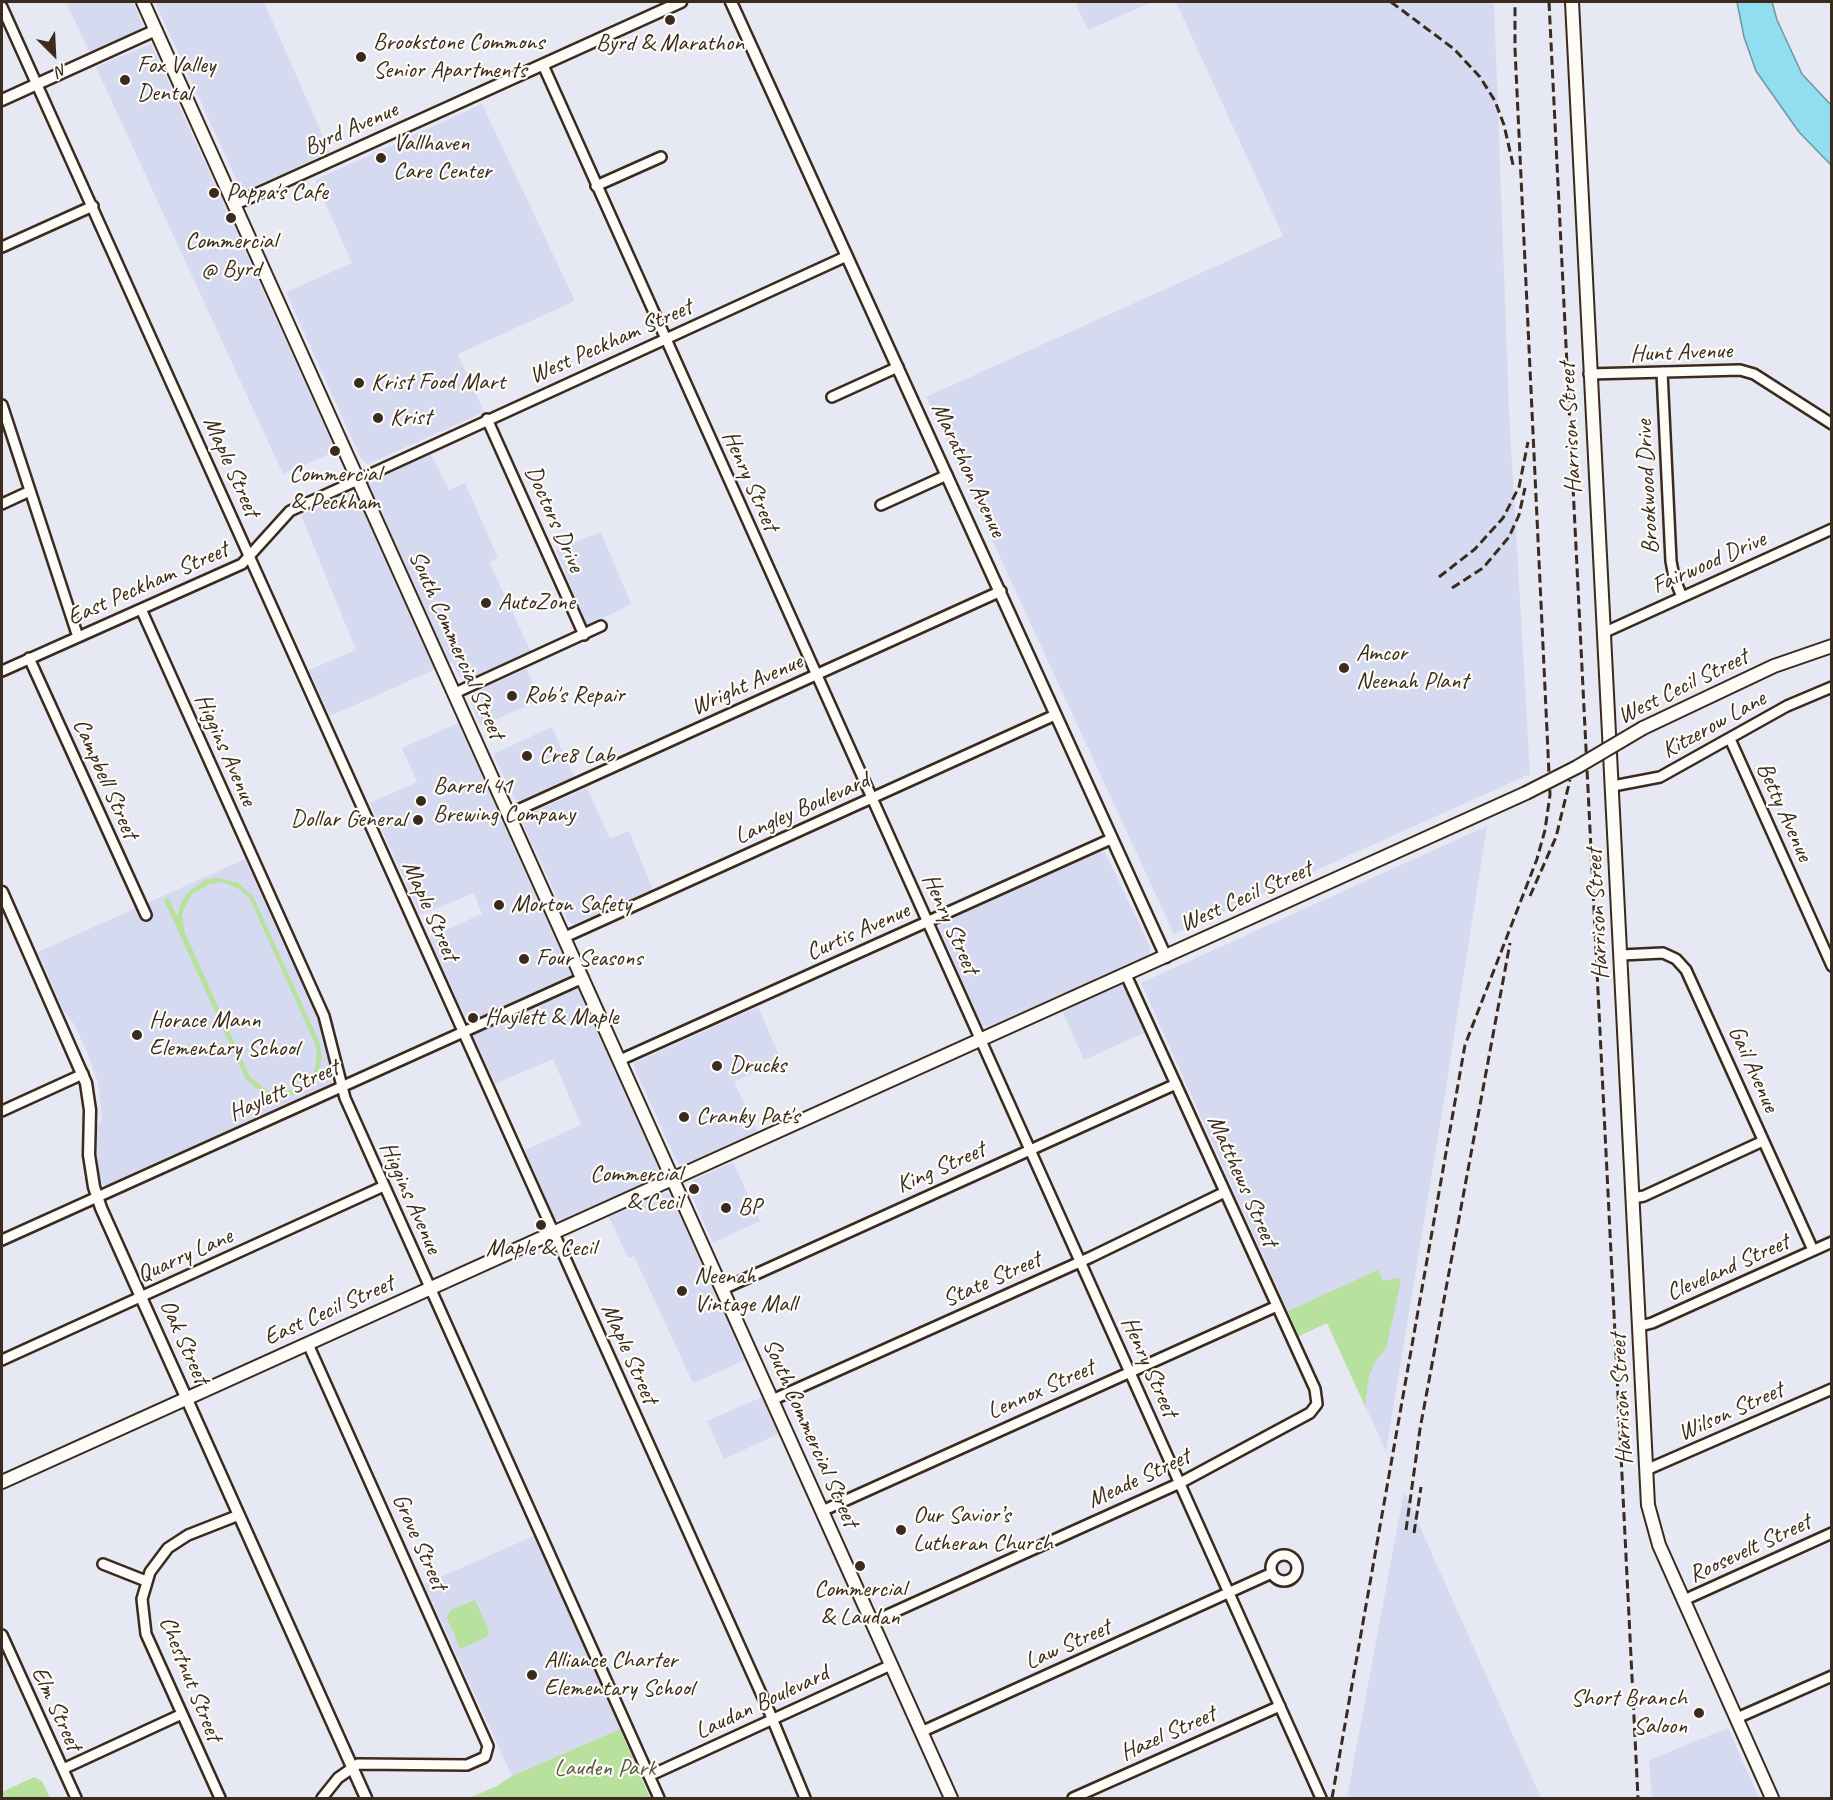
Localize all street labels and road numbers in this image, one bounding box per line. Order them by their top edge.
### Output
street label: Byrd Avenue [300,96,402,162]
street label: West Peckham Street [525,293,697,391]
street label: Hunt Avenue [1629,337,1733,369]
street label: Harrison Street [1553,362,1589,494]
street label: Marathon Avenue [924,398,1012,542]
street label: Maple Street [196,412,266,522]
street label: Brookwood Drive [1630,419,1666,555]
street label: Henry Street [715,426,785,536]
street label: Doctors Drive [518,461,590,577]
street label: Fairwood Drive [1648,525,1770,601]
street label: East Peckham Street [63,536,233,632]
street label: South Commercial Street [401,546,511,744]
street label: West Cecil Street [1613,643,1753,731]
street label: Wright Avenue [687,648,807,722]
street label: Kitzerow Lane [1657,685,1771,765]
street label: Higgins Avenue [187,689,263,811]
street label: Campbell Street [66,714,144,844]
street label: Betty Avenue [1749,758,1819,866]
street label: Langley Boulevard [730,767,874,851]
street label: Harrison Street [1580,848,1616,980]
street label: West Cecil Street [1175,855,1317,939]
street label: Maple Street [395,856,465,966]
street label: Henry Street [915,869,985,979]
street label: Curtis Avenue [802,896,914,968]
street label: Gail Avenue [1721,1021,1785,1117]
street label: Haylett Street [224,1054,344,1128]
street label: Matthews Street [1200,1111,1284,1251]
street label: King Street [892,1136,990,1200]
street label: Higgins Avenue [372,1137,448,1259]
street label: Quarry Lane [133,1222,237,1290]
street label: Cleveland Street [1662,1228,1794,1308]
street label: State Street [938,1246,1046,1314]
street label: East Cecil Street [259,1269,399,1353]
street label: Oak Street [153,1295,215,1389]
street label: Maple Street [594,1299,664,1409]
street label: Henry Street [1114,1312,1184,1422]
street label: Harrison Street [1604,1333,1640,1465]
street label: South Commercial Street [755,1334,865,1532]
street label: Lennox Street [983,1354,1099,1426]
street label: Wilson Street [1674,1376,1788,1448]
street label: Meade Street [1083,1443,1195,1515]
street label: Grove Street [385,1489,453,1595]
street label: Roosevelt Street [1684,1508,1816,1590]
street label: Chestnut Street [152,1612,228,1746]
street label: Law Street [1021,1613,1115,1677]
street label: Laudan Boulevard [691,1660,833,1746]
street label: Elm Street [24,1662,88,1756]
street label: Hazel Street [1116,1700,1220,1768]

